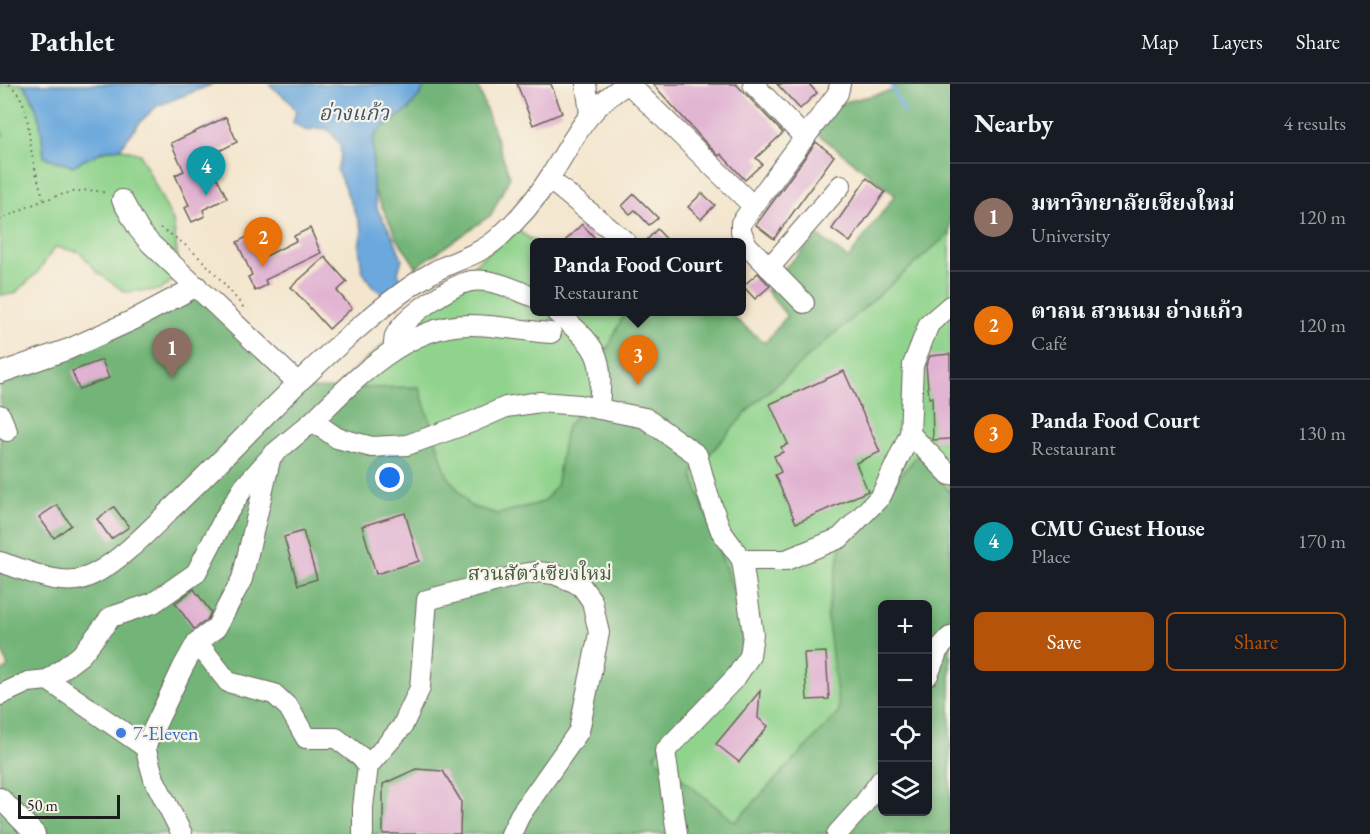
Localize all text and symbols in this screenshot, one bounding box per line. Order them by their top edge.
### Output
text: Pathlet [30,23,114,59]
text: Map [1141,28,1179,55]
text: Layers [1212,28,1263,55]
text: Share [1296,28,1340,55]
water label: อ่างแก้ว [319,99,390,126]
text: Nearby [974,106,1054,140]
text: 4 results [1283,110,1346,136]
pin: 4 [186,147,226,196]
text: มหาวิทยาลัยเชียงใหม่ [1031,188,1235,217]
text: 1 [988,204,999,230]
text: 120 m [1298,204,1346,230]
pin: 2 [244,218,282,267]
text: University [1031,222,1110,248]
popup [530,238,746,316]
text: Panda Food Court [554,250,722,279]
text: Restaurant [554,279,638,305]
text: ตาลน สวนนม อ่างแก้ว [1031,296,1243,325]
text: 2 [988,312,999,338]
text: 120 m [1298,312,1346,338]
pin: 1 [152,328,192,378]
text: Café [1031,330,1067,356]
pin: 3 [618,336,658,385]
text: Panda Food Court [1031,406,1200,435]
text: 3 [988,420,999,446]
text: 130 m [1298,420,1346,446]
text: Restaurant [1031,435,1116,461]
your location [375,463,404,492]
text: CMU Guest House [1031,514,1205,543]
text: 4 [988,528,999,554]
text: 170 m [1298,528,1346,554]
text: Place [1031,543,1070,569]
park label: สวนสัตว์เชียงใหม่ [468,560,612,586]
map controls [878,600,932,816]
button: + [878,600,932,654]
button: Save [974,612,1154,671]
button: Share [1166,612,1346,671]
button: − [878,654,932,708]
button: locate [878,708,932,762]
place label: 7-Eleven [133,720,199,746]
marker: 7-Eleven [114,726,128,740]
button: layers [878,762,932,816]
scale bar [18,792,120,820]
text: 50 m [27,795,58,816]

